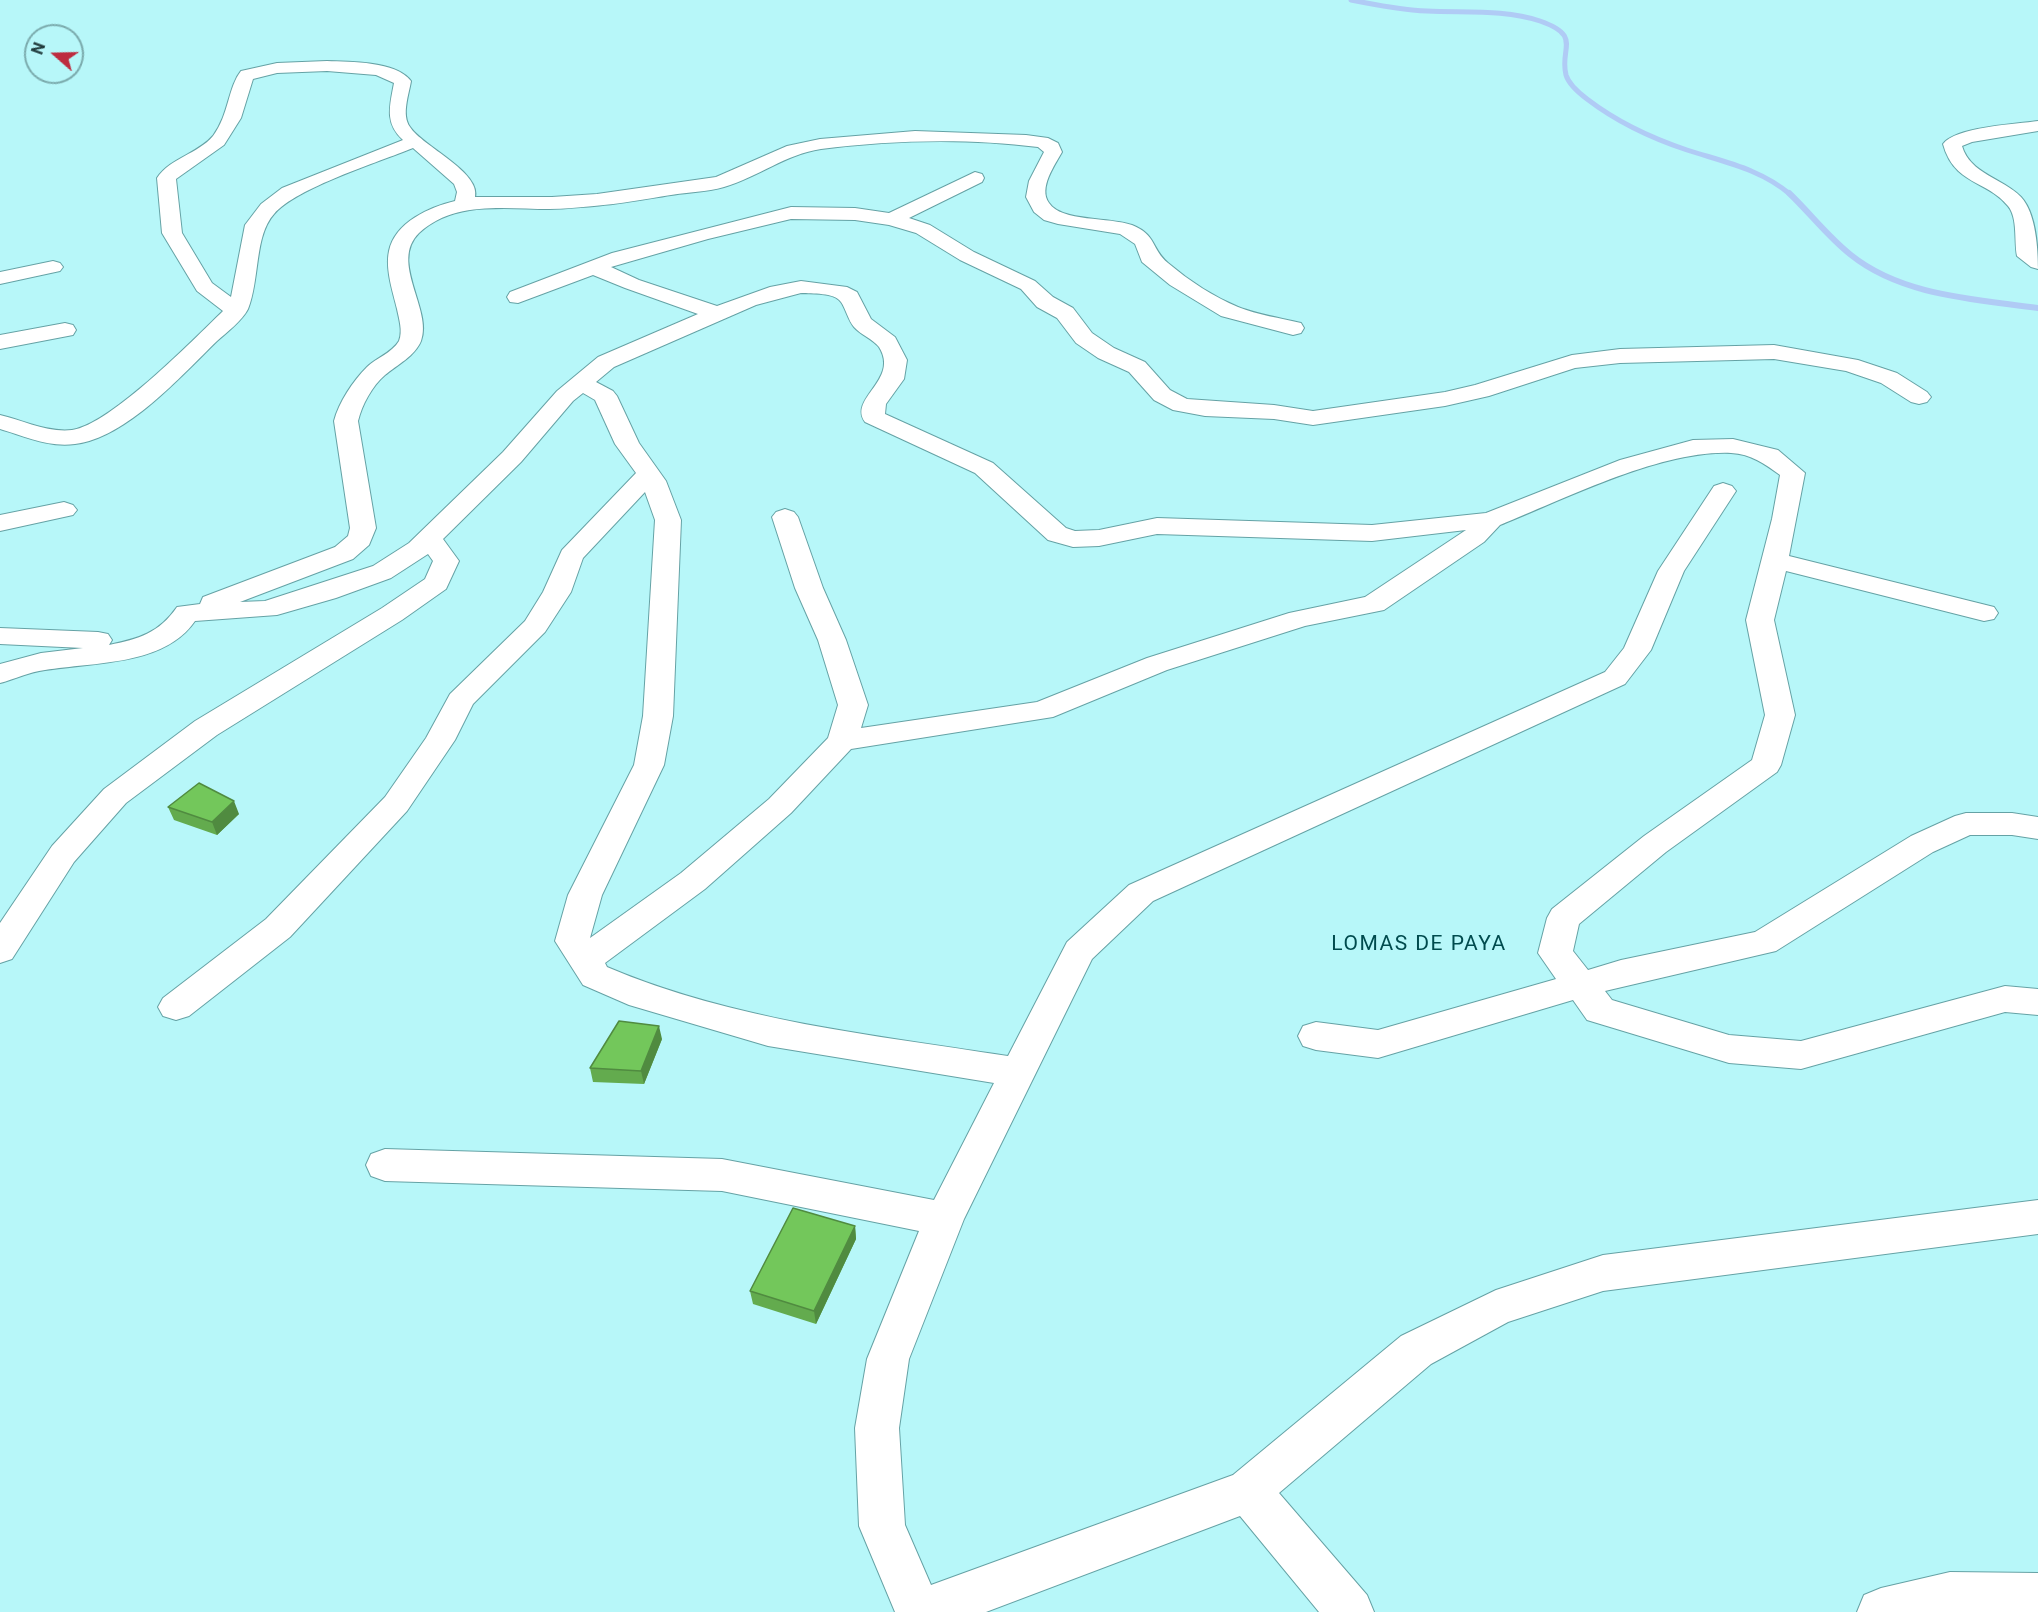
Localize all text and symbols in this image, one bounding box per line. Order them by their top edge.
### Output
north arrow [24,24,84,84]
text: N [28,40,49,57]
district label: LOMAS DE PAYA [1331,932,1507,958]

